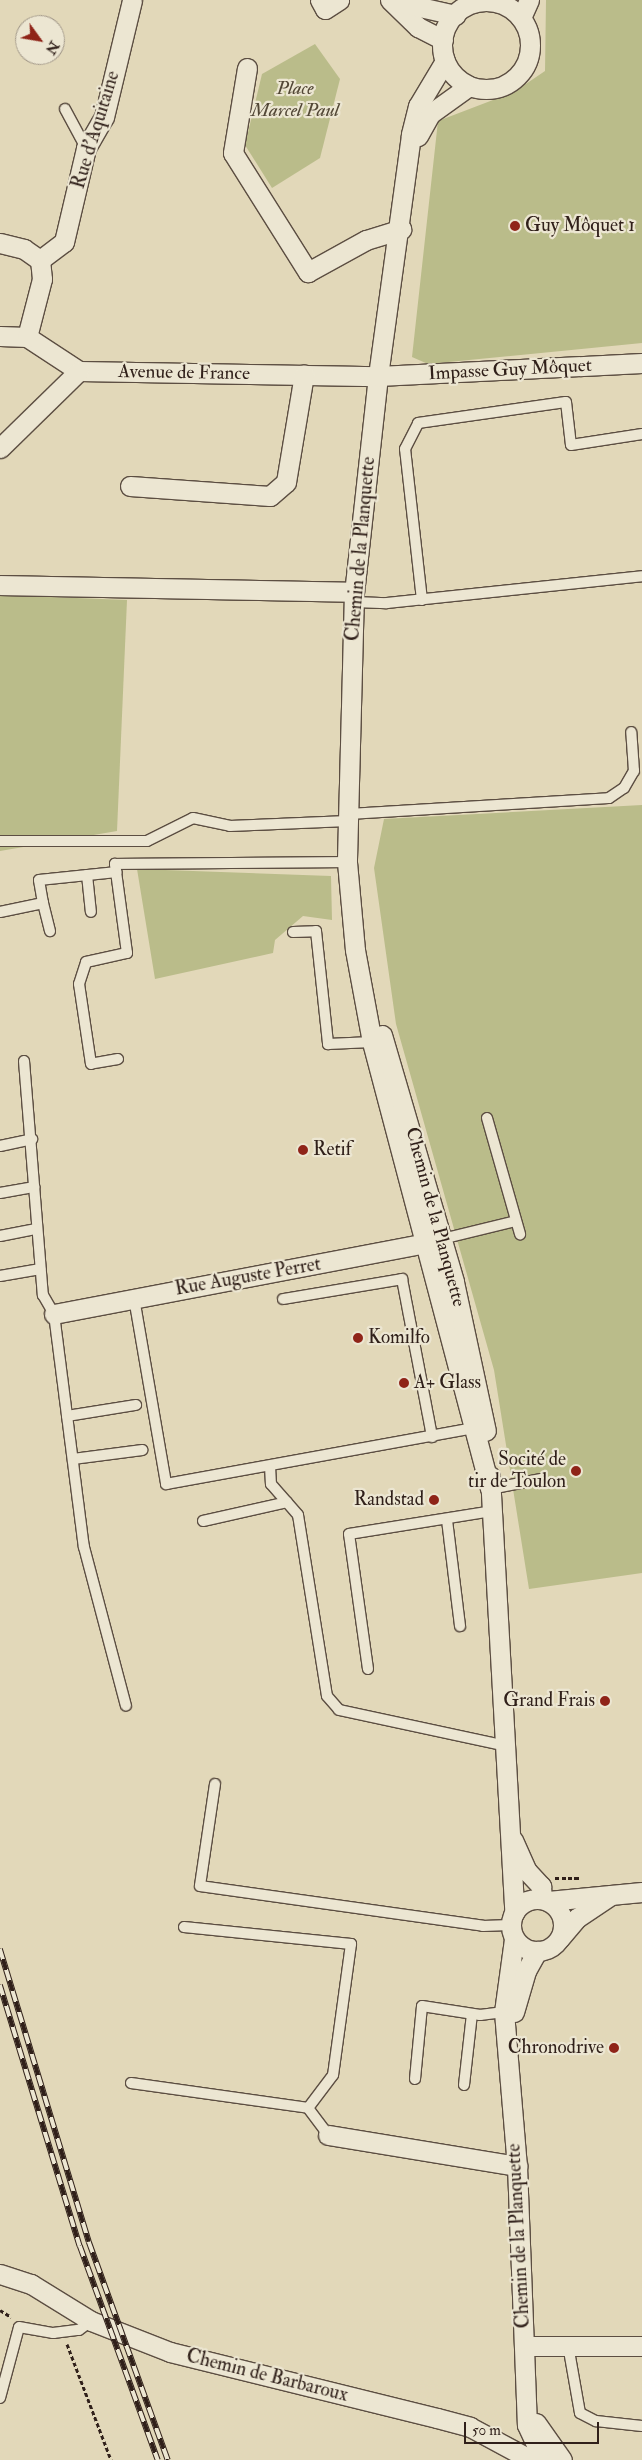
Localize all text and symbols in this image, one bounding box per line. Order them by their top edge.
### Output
north arrow [15,15,65,65]
text: N [42,38,63,58]
street label: Rue d'Aquitaine [67,68,125,192]
park label: Place Marcel Paul [251,78,339,122]
place label: Guy Môquet 1 [525,215,635,237]
marker: Guy Môquet 1 [509,220,521,232]
street label: Impasse Guy Môquet [428,354,592,386]
street label: Avenue de France [118,360,250,386]
street label: Chemin de la Planquette [342,456,380,642]
street label: Chemin de la Planquette [400,1125,470,1309]
place label: Retif [313,1139,352,1161]
marker: Retif [297,1144,309,1156]
street label: Rue Auguste Perret [173,1253,323,1301]
place label: Komilfo [368,1327,430,1349]
marker: Komilfo [352,1332,364,1344]
place label: A+ Glass [414,1372,481,1394]
marker: A+ Glass [398,1377,410,1389]
place label: Socité de tir de Toulon [468,1449,566,1493]
marker: Socité de tir de Toulon [570,1465,582,1477]
place label: Randstad [354,1489,424,1511]
marker: Randstad [428,1494,440,1506]
place label: Grand Frais [503,1690,595,1712]
marker: Grand Frais [599,1695,611,1707]
place label: Chronodrive [508,2037,604,2059]
marker: Chronodrive [608,2042,620,2054]
street label: Chemin de la Planquette [503,2143,535,2329]
street label: Chemin de Barbaroux [184,2345,350,2407]
scale bar [467,2412,602,2444]
text: 50 m [472,2421,501,2440]

